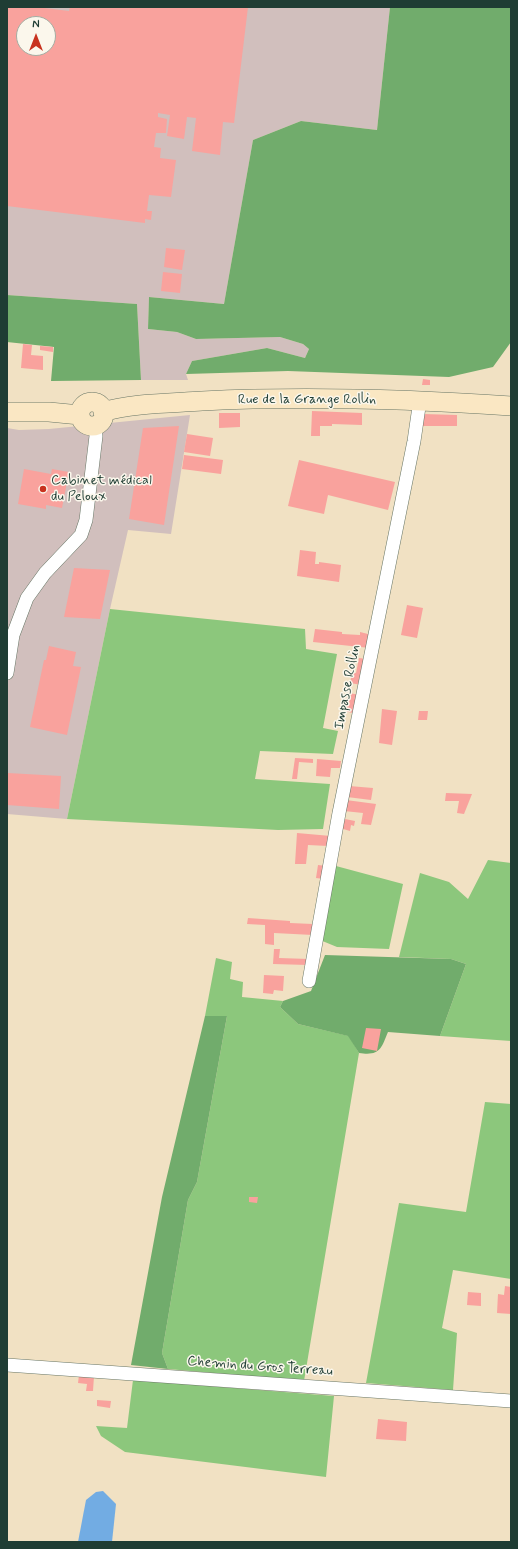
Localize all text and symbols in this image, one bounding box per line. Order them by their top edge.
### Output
north arrow [16,16,56,56]
text: N [32,18,40,32]
street label: Rue de la Grange Rollin [238,392,376,408]
place label: Cabinet médical du Peloux [51,473,152,506]
marker: Cabinet médical du Peloux [38,484,48,494]
street label: Impasse Rollin [332,643,364,731]
street label: Chemin du Gros Terreau [187,1354,333,1380]

